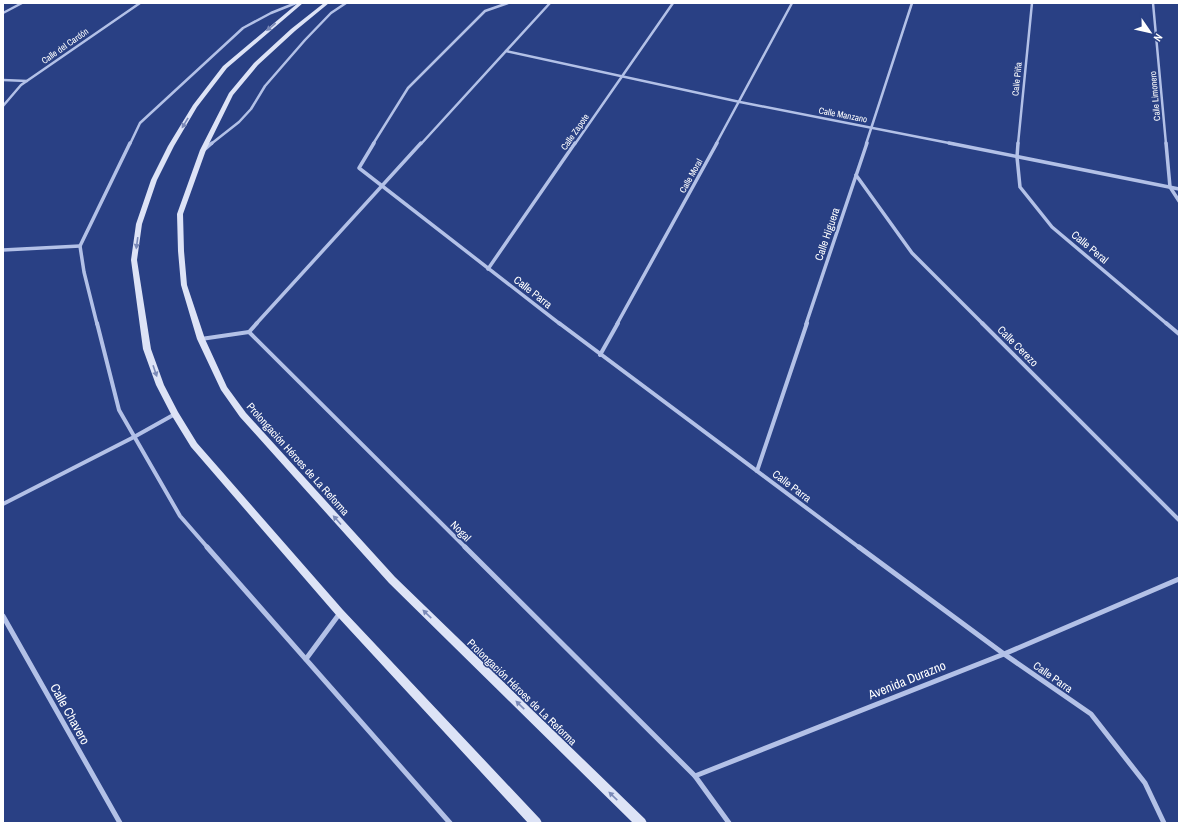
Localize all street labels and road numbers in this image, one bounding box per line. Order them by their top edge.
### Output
street label: Calle del Cardón [39,25,91,67]
street label: Calle Piña [1009,61,1025,97]
street label: Calle Limonero [1147,71,1163,121]
street label: Calle Manzano [818,104,868,126]
street label: Calle Zapote [558,111,592,153]
street label: Calle Moral [677,156,705,195]
street label: Calle Higuera [811,206,843,262]
street label: Calle Peral [1069,227,1111,267]
street label: Calle Parra [511,273,555,311]
street label: Calle Cerezo [995,323,1041,369]
street label: Prolongación Héroes de La Reforma [244,400,352,518]
street label: Calle Parra [770,467,814,505]
street label: Nogal [448,518,474,544]
street label: Prolongación Héroes de La Reforma [464,636,580,748]
street label: Avenida Durazno [865,657,948,704]
street label: Calle Parra [1031,658,1075,696]
street label: Calle Chavero [46,680,94,748]

